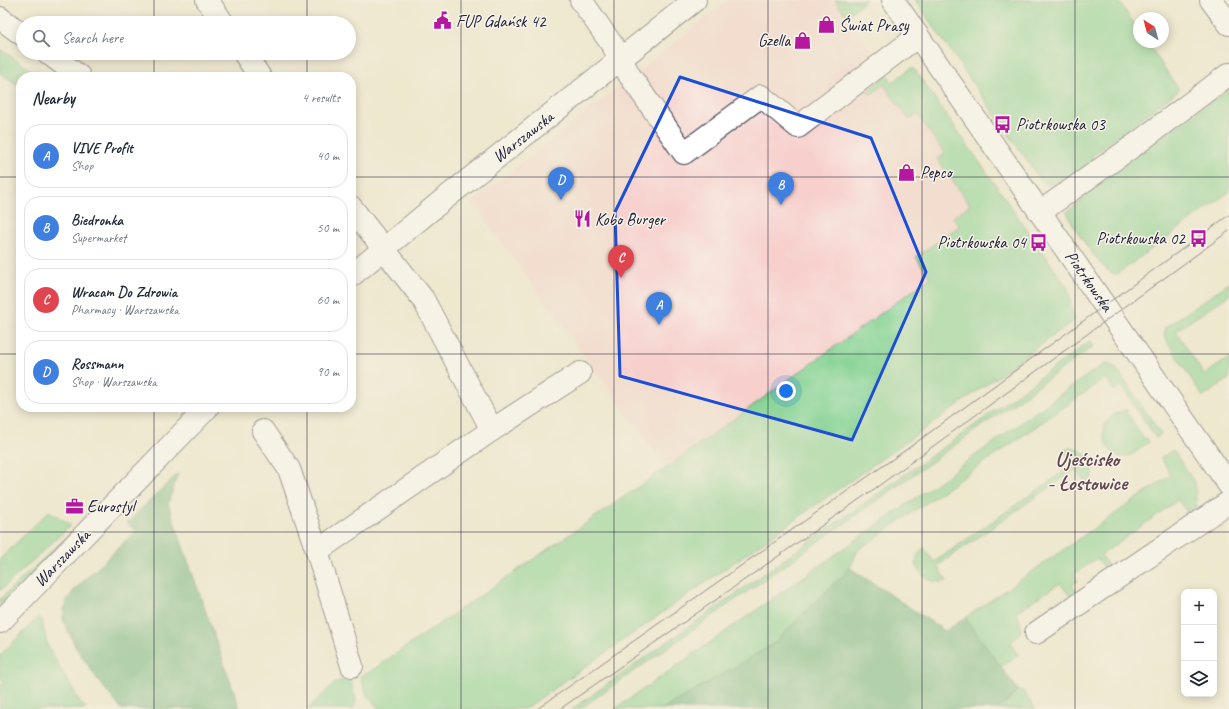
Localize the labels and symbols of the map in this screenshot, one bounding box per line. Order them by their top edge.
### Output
public building icon: FUP Gdańsk 42 [433,11,453,31]
place label: FUP Gdańsk 42 [456,11,547,32]
north arrow [1133,12,1169,48]
place label: Świat Prasy [839,14,910,36]
shop icon: Świat Prasy [816,15,836,35]
place label: Gzella [758,30,791,51]
shop icon: Gzella [793,30,813,50]
street label: Warszawska [488,105,559,167]
bus stop icon: Piotrkowska 03 [993,114,1013,134]
place label: Piotrkowska 03 [1016,114,1106,135]
shop icon: Pepco [897,162,917,182]
place label: Pepco [920,162,953,183]
pin: D [548,167,574,200]
pin: B [768,172,794,205]
restaurant icon: Kobo Burger [572,209,592,229]
place label: Kobo Burger [595,209,667,230]
place label: Piotrkowska 02 [1096,228,1186,249]
bus stop icon: Piotrkowska 02 [1188,228,1208,248]
place label: Piotrkowska 04 [937,232,1028,253]
bus stop icon: Piotrkowska 04 [1029,232,1049,252]
pin: C [608,245,634,278]
street label: Piotrkowska [1060,247,1118,317]
pin: A [646,292,672,325]
your location [776,381,796,401]
district label: Ujeścisko - Łostowice [1047,446,1129,496]
office icon: Eurostyl [64,496,84,516]
place label: Eurostyl [87,496,138,517]
street label: Warszawska [30,524,96,591]

